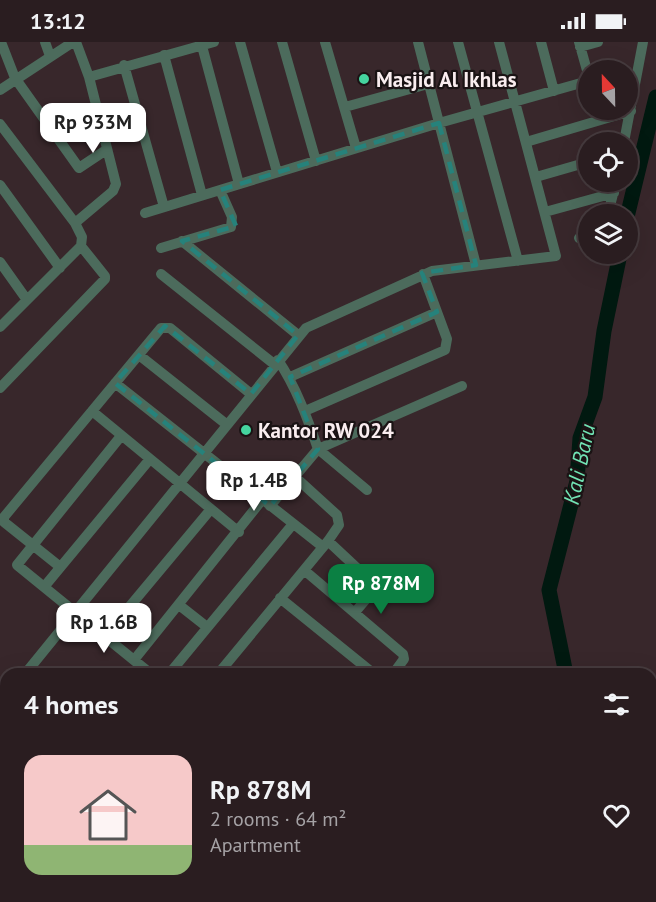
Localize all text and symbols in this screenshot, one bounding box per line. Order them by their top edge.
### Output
text: 13:12 [30,7,86,35]
north arrow [578,60,638,120]
map controls [578,60,638,264]
place label: Masjid Al Ikhlas [376,66,517,93]
marker: Masjid Al Ikhlas [357,72,371,86]
pin: Rp 933M [38,103,148,154]
text: Rp 933M [54,109,132,135]
button: locate [578,132,638,192]
button: layers [578,204,638,264]
place label: Kantor RW 024 [258,417,394,444]
water label: Kali Baru [557,421,601,507]
marker: Kantor RW 024 [239,423,253,437]
pin: Rp 1.4B [199,461,309,512]
text: Rp 1.4B [220,467,288,493]
pin: Rp 878M [326,564,436,615]
text: Rp 878M [342,570,420,596]
pin: Rp 1.6B [49,603,159,654]
text: Rp 1.6B [70,609,138,635]
text: 4 homes [24,688,119,721]
icon: filters [600,688,633,721]
text: Rp 878M [210,773,311,806]
icon: home [72,779,144,851]
icon: heart [600,799,633,832]
text: 2 rooms · 64 m² [210,806,346,832]
text: Apartment [210,832,301,858]

